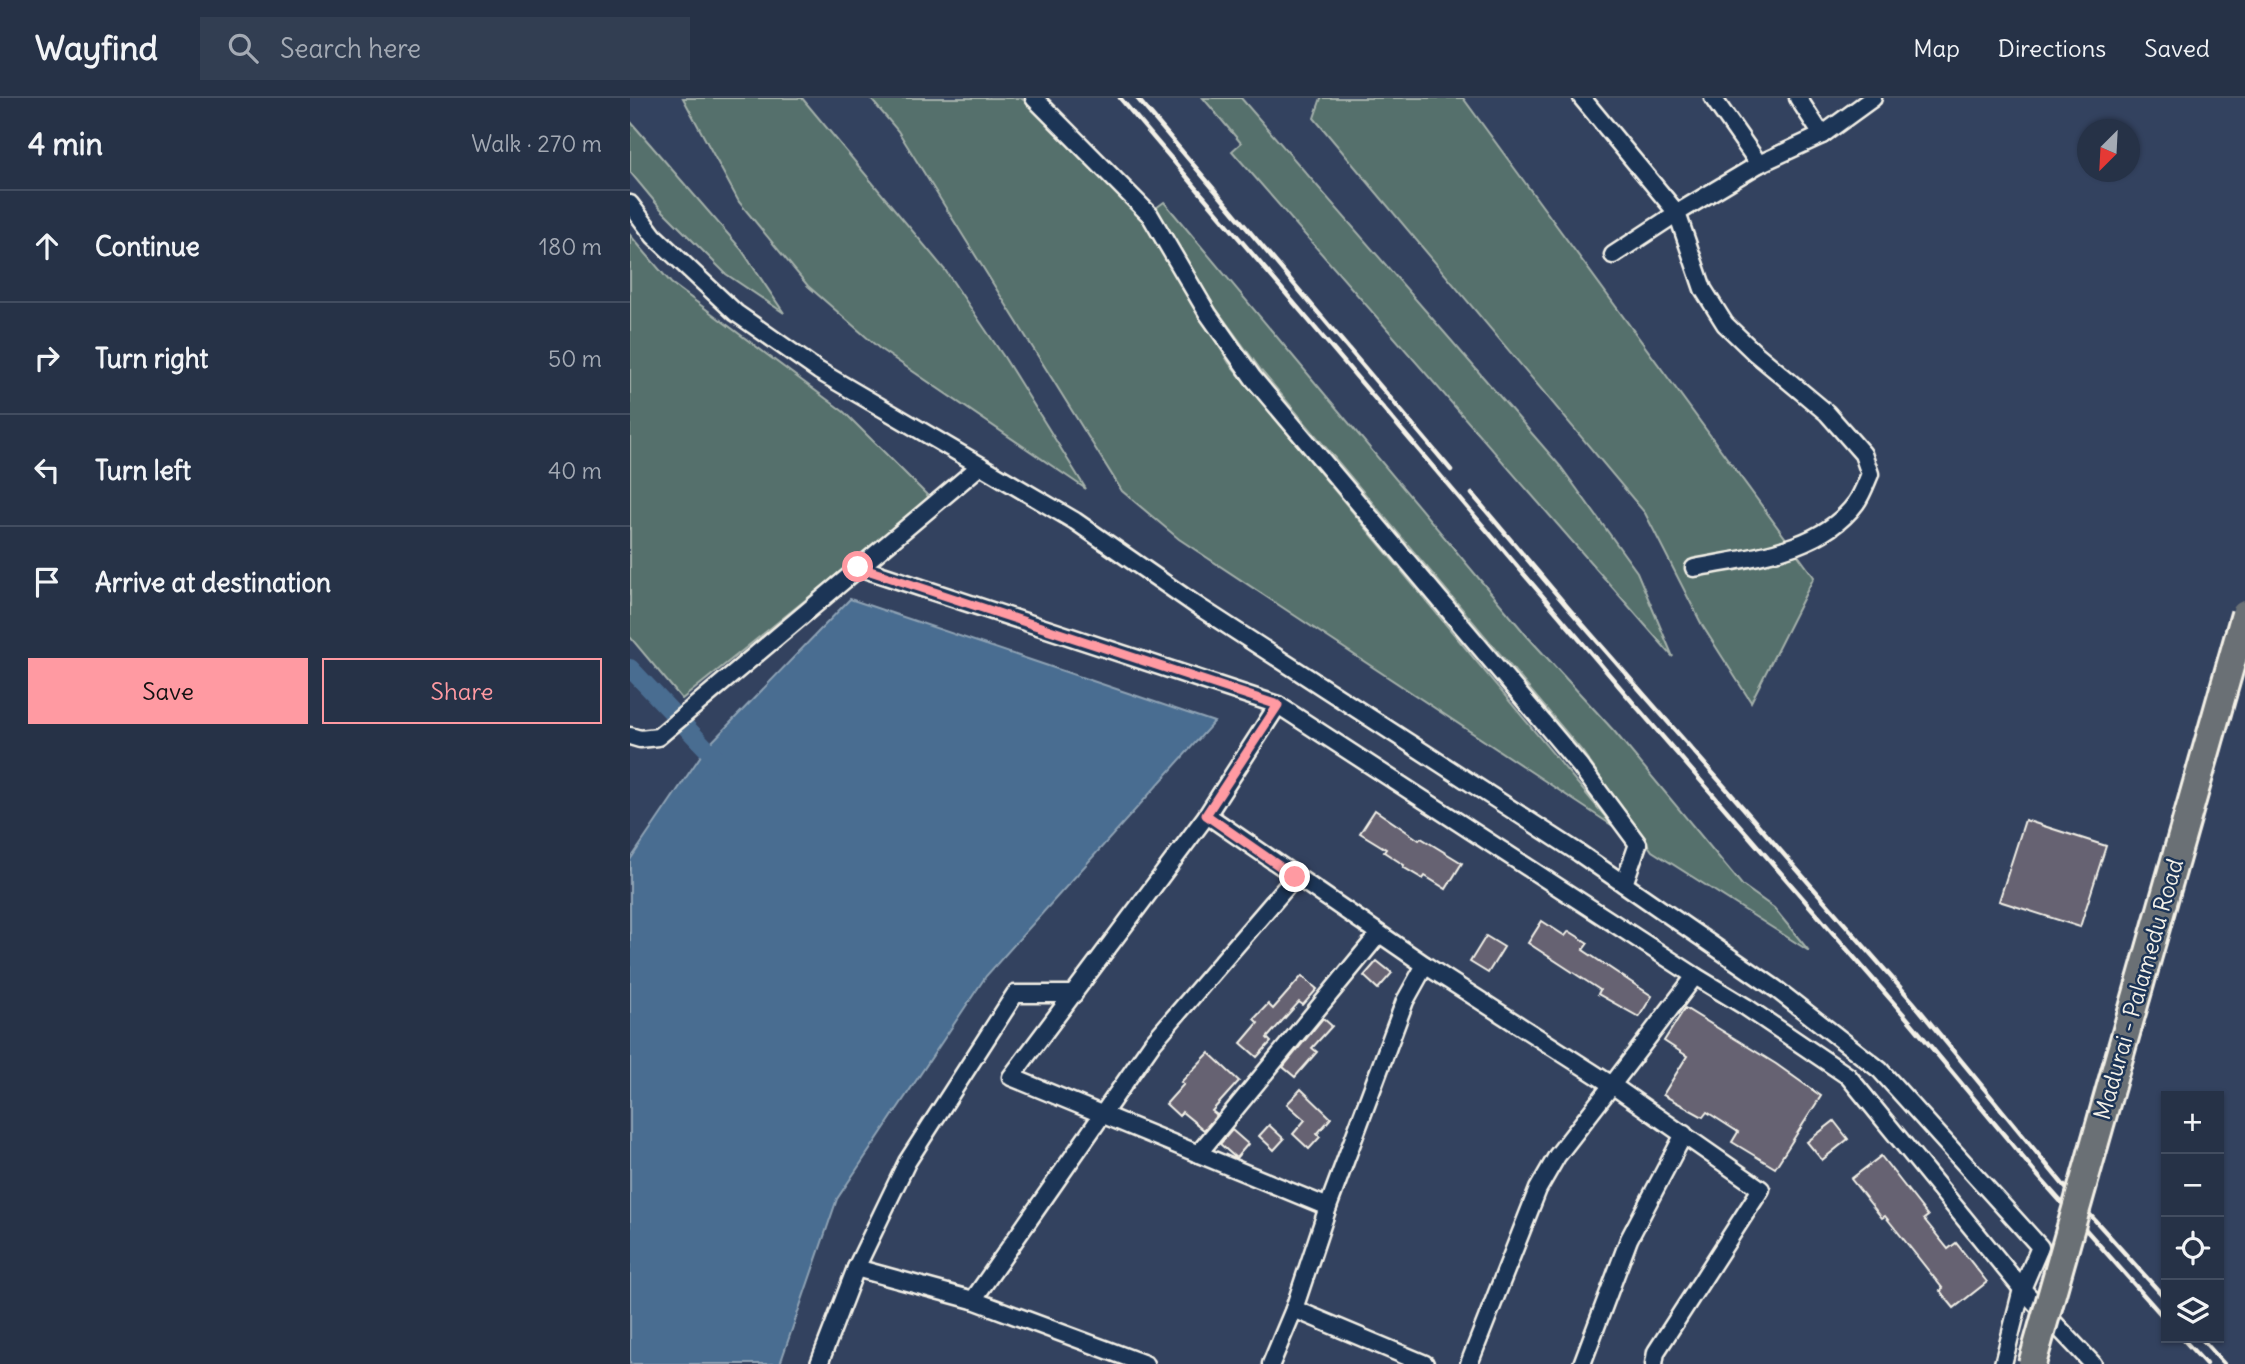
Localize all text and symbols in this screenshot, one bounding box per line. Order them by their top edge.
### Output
search box [200,17,690,80]
text: Wayfind [35,27,158,69]
icon: search [224,29,262,67]
text: Search here [280,32,421,65]
text: Map [1913,33,1960,63]
text: Directions [1998,33,2106,63]
text: Saved [2144,33,2210,63]
north arrow [2077,119,2140,182]
text: 4 min [28,125,103,163]
text: Walk · 270 m [471,129,602,158]
icon: ahead [28,227,66,265]
text: Continue [95,230,200,263]
text: 180 m [539,232,602,261]
icon: right [28,339,66,377]
text: Turn right [95,342,208,375]
text: 50 m [548,344,602,373]
icon: left [28,451,66,489]
text: Turn left [95,454,191,487]
text: 40 m [548,456,602,485]
route start [842,551,873,582]
icon: arrive [28,563,66,601]
text: Arrive at destination [95,566,331,599]
button: Save [28,658,308,724]
button: Share [322,658,602,724]
street label: Madurai - Palamedu Road [2087,855,2189,1123]
route end [1279,861,1310,892]
map controls [2161,1091,2224,1343]
button: + [2161,1091,2224,1154]
button: − [2161,1154,2224,1217]
button: locate [2161,1217,2224,1280]
button: layers [2161,1280,2224,1343]

